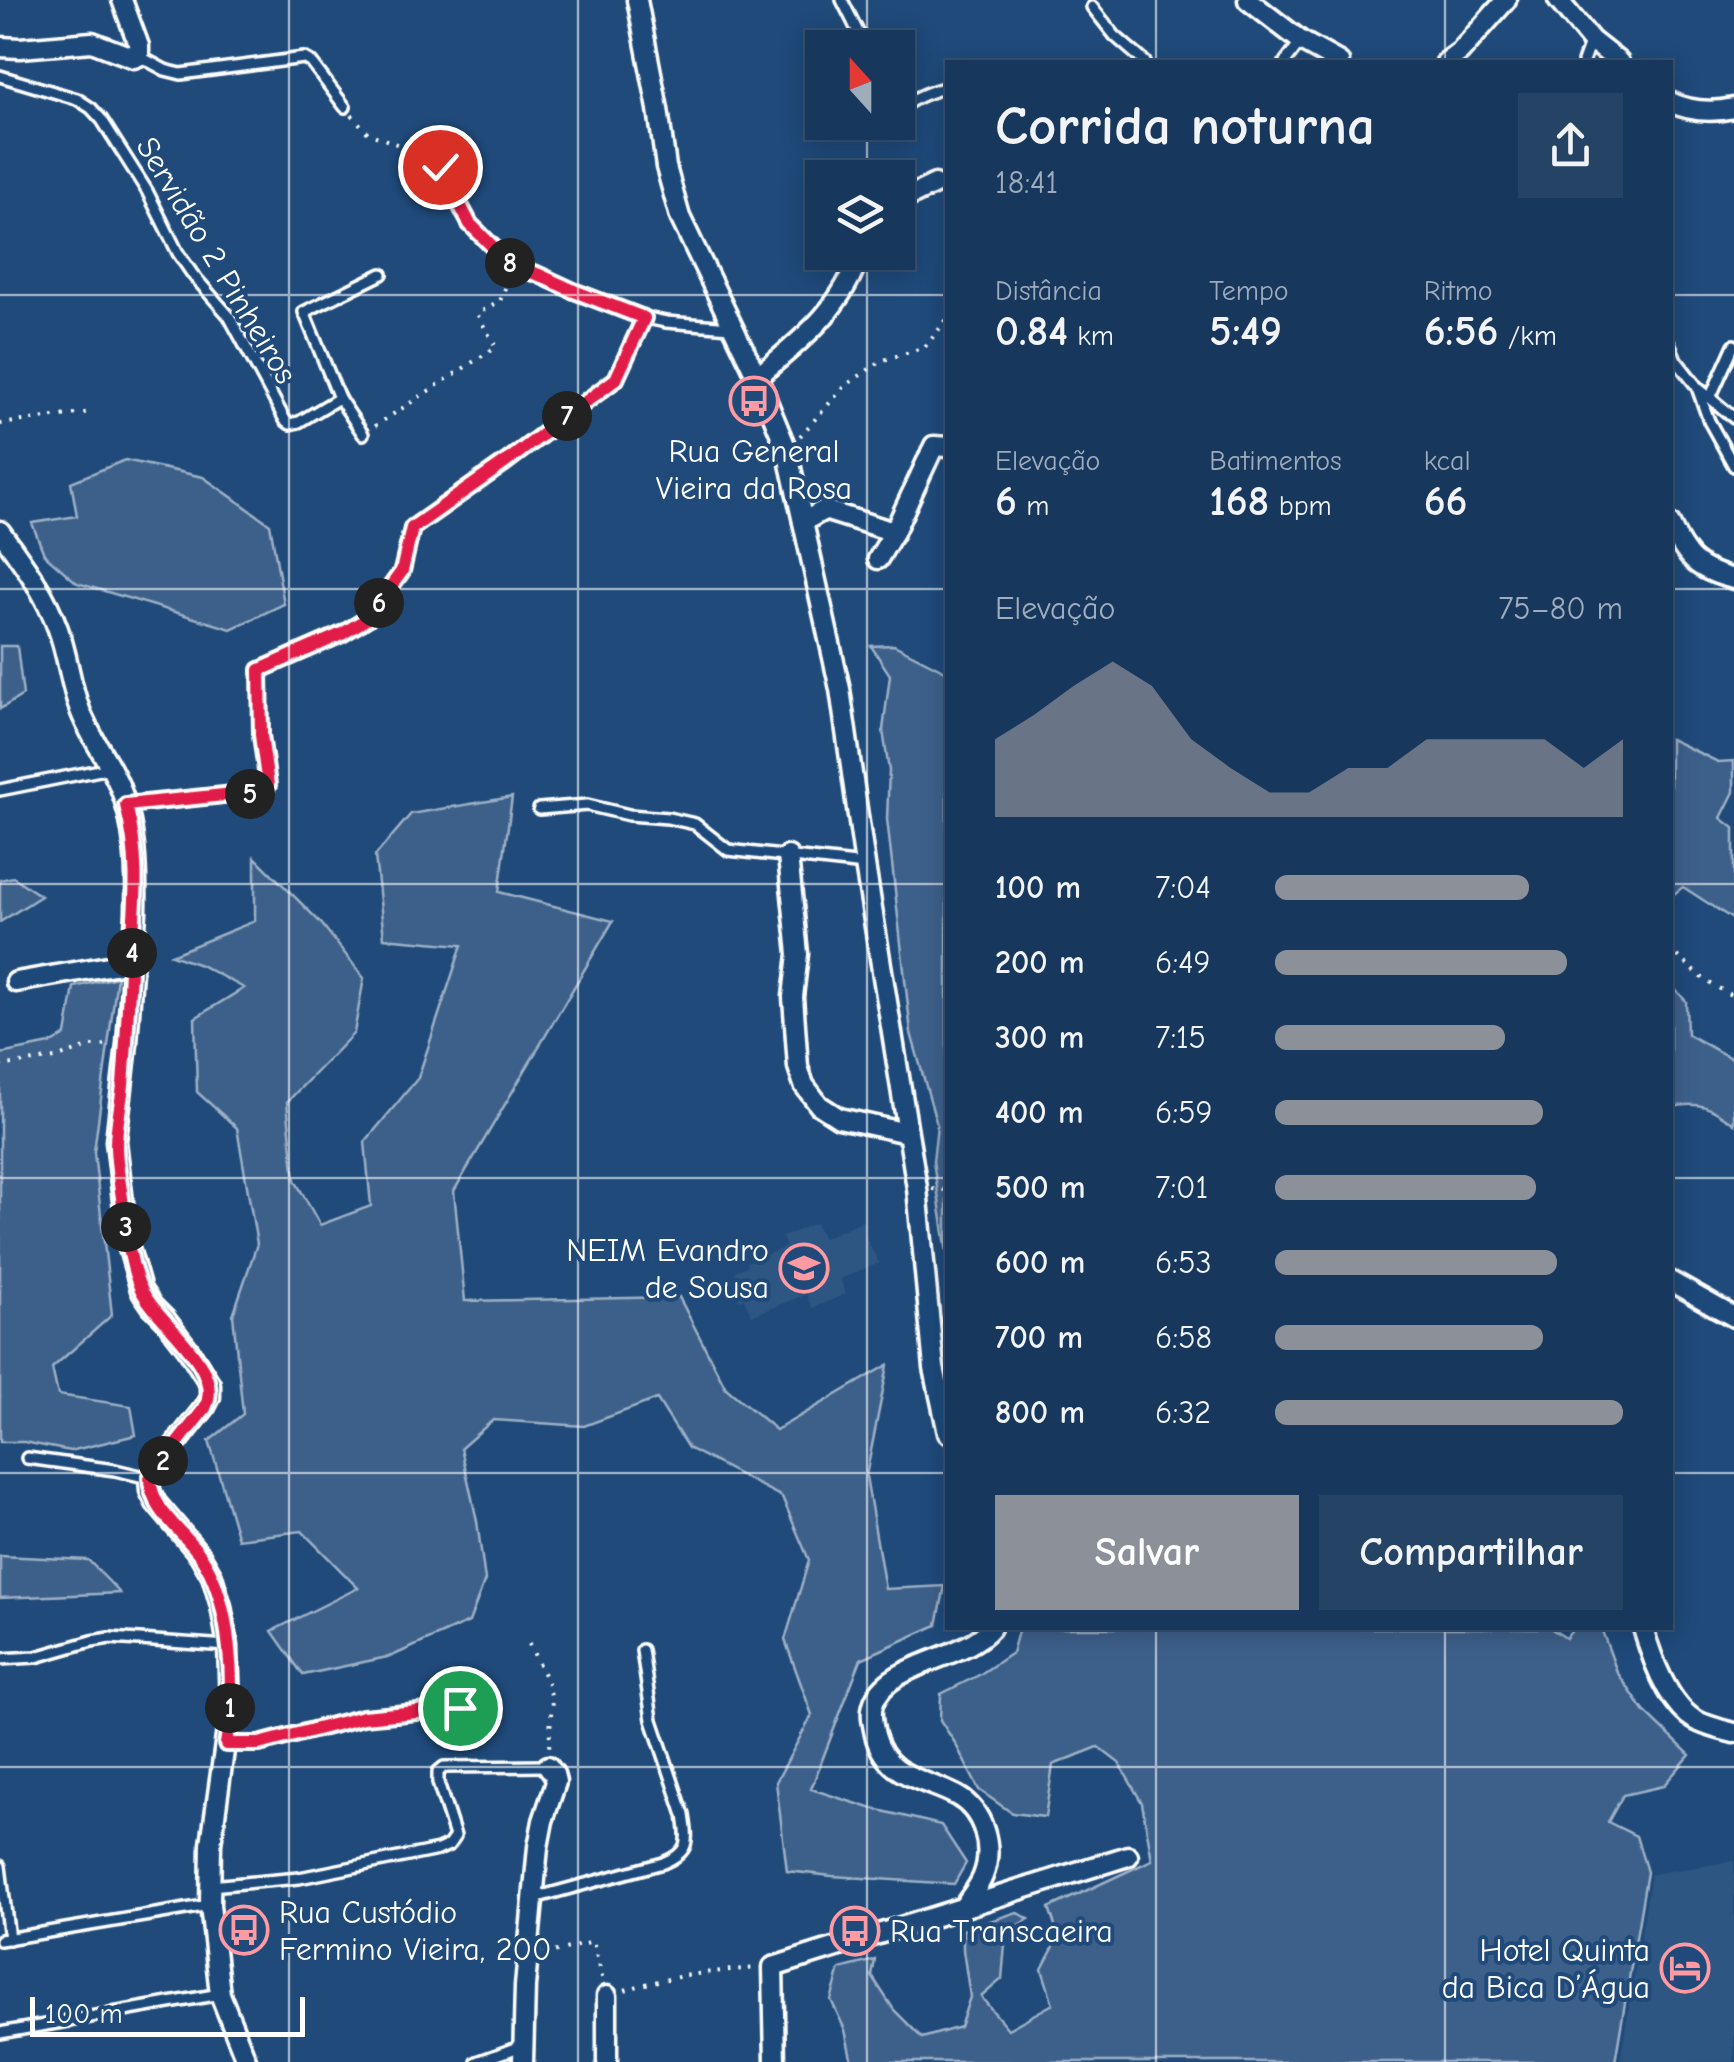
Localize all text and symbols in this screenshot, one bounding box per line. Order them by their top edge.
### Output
north arrow [805,30,915,140]
map controls [805,30,915,270]
button: share [1518,93,1623,198]
text: Corrida noturna [995,94,1375,158]
pin [398,125,483,210]
street label: Servidão 2 Pinheiros [128,130,305,390]
icon: check [413,140,468,195]
button: layers [805,160,915,270]
text: 18:41 [995,164,1058,201]
pin: 8 [485,238,535,288]
text: 8 [503,247,517,279]
text: Distância [995,275,1102,307]
text: Tempo [1209,275,1289,307]
text: Ritmo [1424,275,1493,307]
text: 0.84 [995,307,1068,356]
text: 5:49 [1209,307,1282,356]
text: 6:56 [1424,307,1499,356]
text: km [1068,320,1114,352]
text: /km [1499,320,1557,352]
bus stop icon: Rua General Vieira da Rosa [728,375,780,427]
pin: 7 [542,391,592,441]
text: 7 [561,400,573,432]
place label: Rua General Vieira da Rosa [656,433,852,507]
text: Elevação [995,445,1100,477]
text: Batimentos [1209,445,1342,477]
text: kcal [1424,445,1471,477]
text: 6 [995,477,1017,526]
text: 168 [1209,477,1269,526]
text: 66 [1424,477,1468,526]
text: m [1017,490,1049,522]
text: bpm [1269,490,1332,522]
pin: 6 [354,578,404,628]
text: 6 [372,587,386,619]
text: Elevação [995,590,1115,627]
text: 75–80 m [1498,590,1623,627]
pin: 5 [225,769,275,819]
text: 5 [243,778,257,810]
text: 100 m [995,869,1081,906]
text: 7:04 [1155,869,1211,906]
pin: 4 [107,928,157,978]
text: 4 [125,937,139,969]
text: 200 m [995,944,1084,981]
text: 6:49 [1155,944,1211,981]
text: 300 m [995,1019,1084,1056]
text: 7:15 [1155,1019,1206,1056]
text: 400 m [995,1094,1083,1131]
text: 6:59 [1155,1094,1212,1131]
text: 500 m [995,1169,1085,1206]
text: 7:01 [1155,1169,1208,1206]
pin: 3 [101,1202,151,1252]
text: 3 [119,1211,133,1243]
place label: NEIM Evandro de Sousa [566,1232,769,1306]
school or university icon: NEIM Evandro de Sousa [778,1242,830,1294]
text: 600 m [995,1244,1085,1281]
text: 6:53 [1155,1244,1212,1281]
text: 700 m [995,1319,1083,1356]
text: 6:58 [1155,1319,1212,1356]
text: 800 m [995,1394,1085,1431]
text: 6:32 [1155,1394,1211,1431]
pin: 2 [138,1436,188,1486]
text: 2 [156,1445,170,1477]
button: Salvar [995,1495,1299,1610]
button: Compartilhar [1319,1495,1623,1610]
pin [418,1666,503,1751]
icon: arrive [433,1681,488,1736]
pin: 1 [205,1683,255,1733]
text: 1 [224,1692,236,1724]
place label: Rua Custódio Fermino Vieira, 200 [279,1894,551,1968]
bus stop icon: Rua Custódio Fermino Vieira, 200 [218,1904,270,1956]
bus stop icon: Rua Transcaeira [829,1905,881,1957]
place label: Rua Transcaeira [890,1913,1113,1950]
place label: Hotel Quinta da Bica D’Água [1442,1932,1650,2006]
hotel icon: Hotel Quinta da Bica D’Água [1659,1942,1711,1994]
scale bar [30,1992,305,2036]
text: 100 m [45,1998,123,2030]

